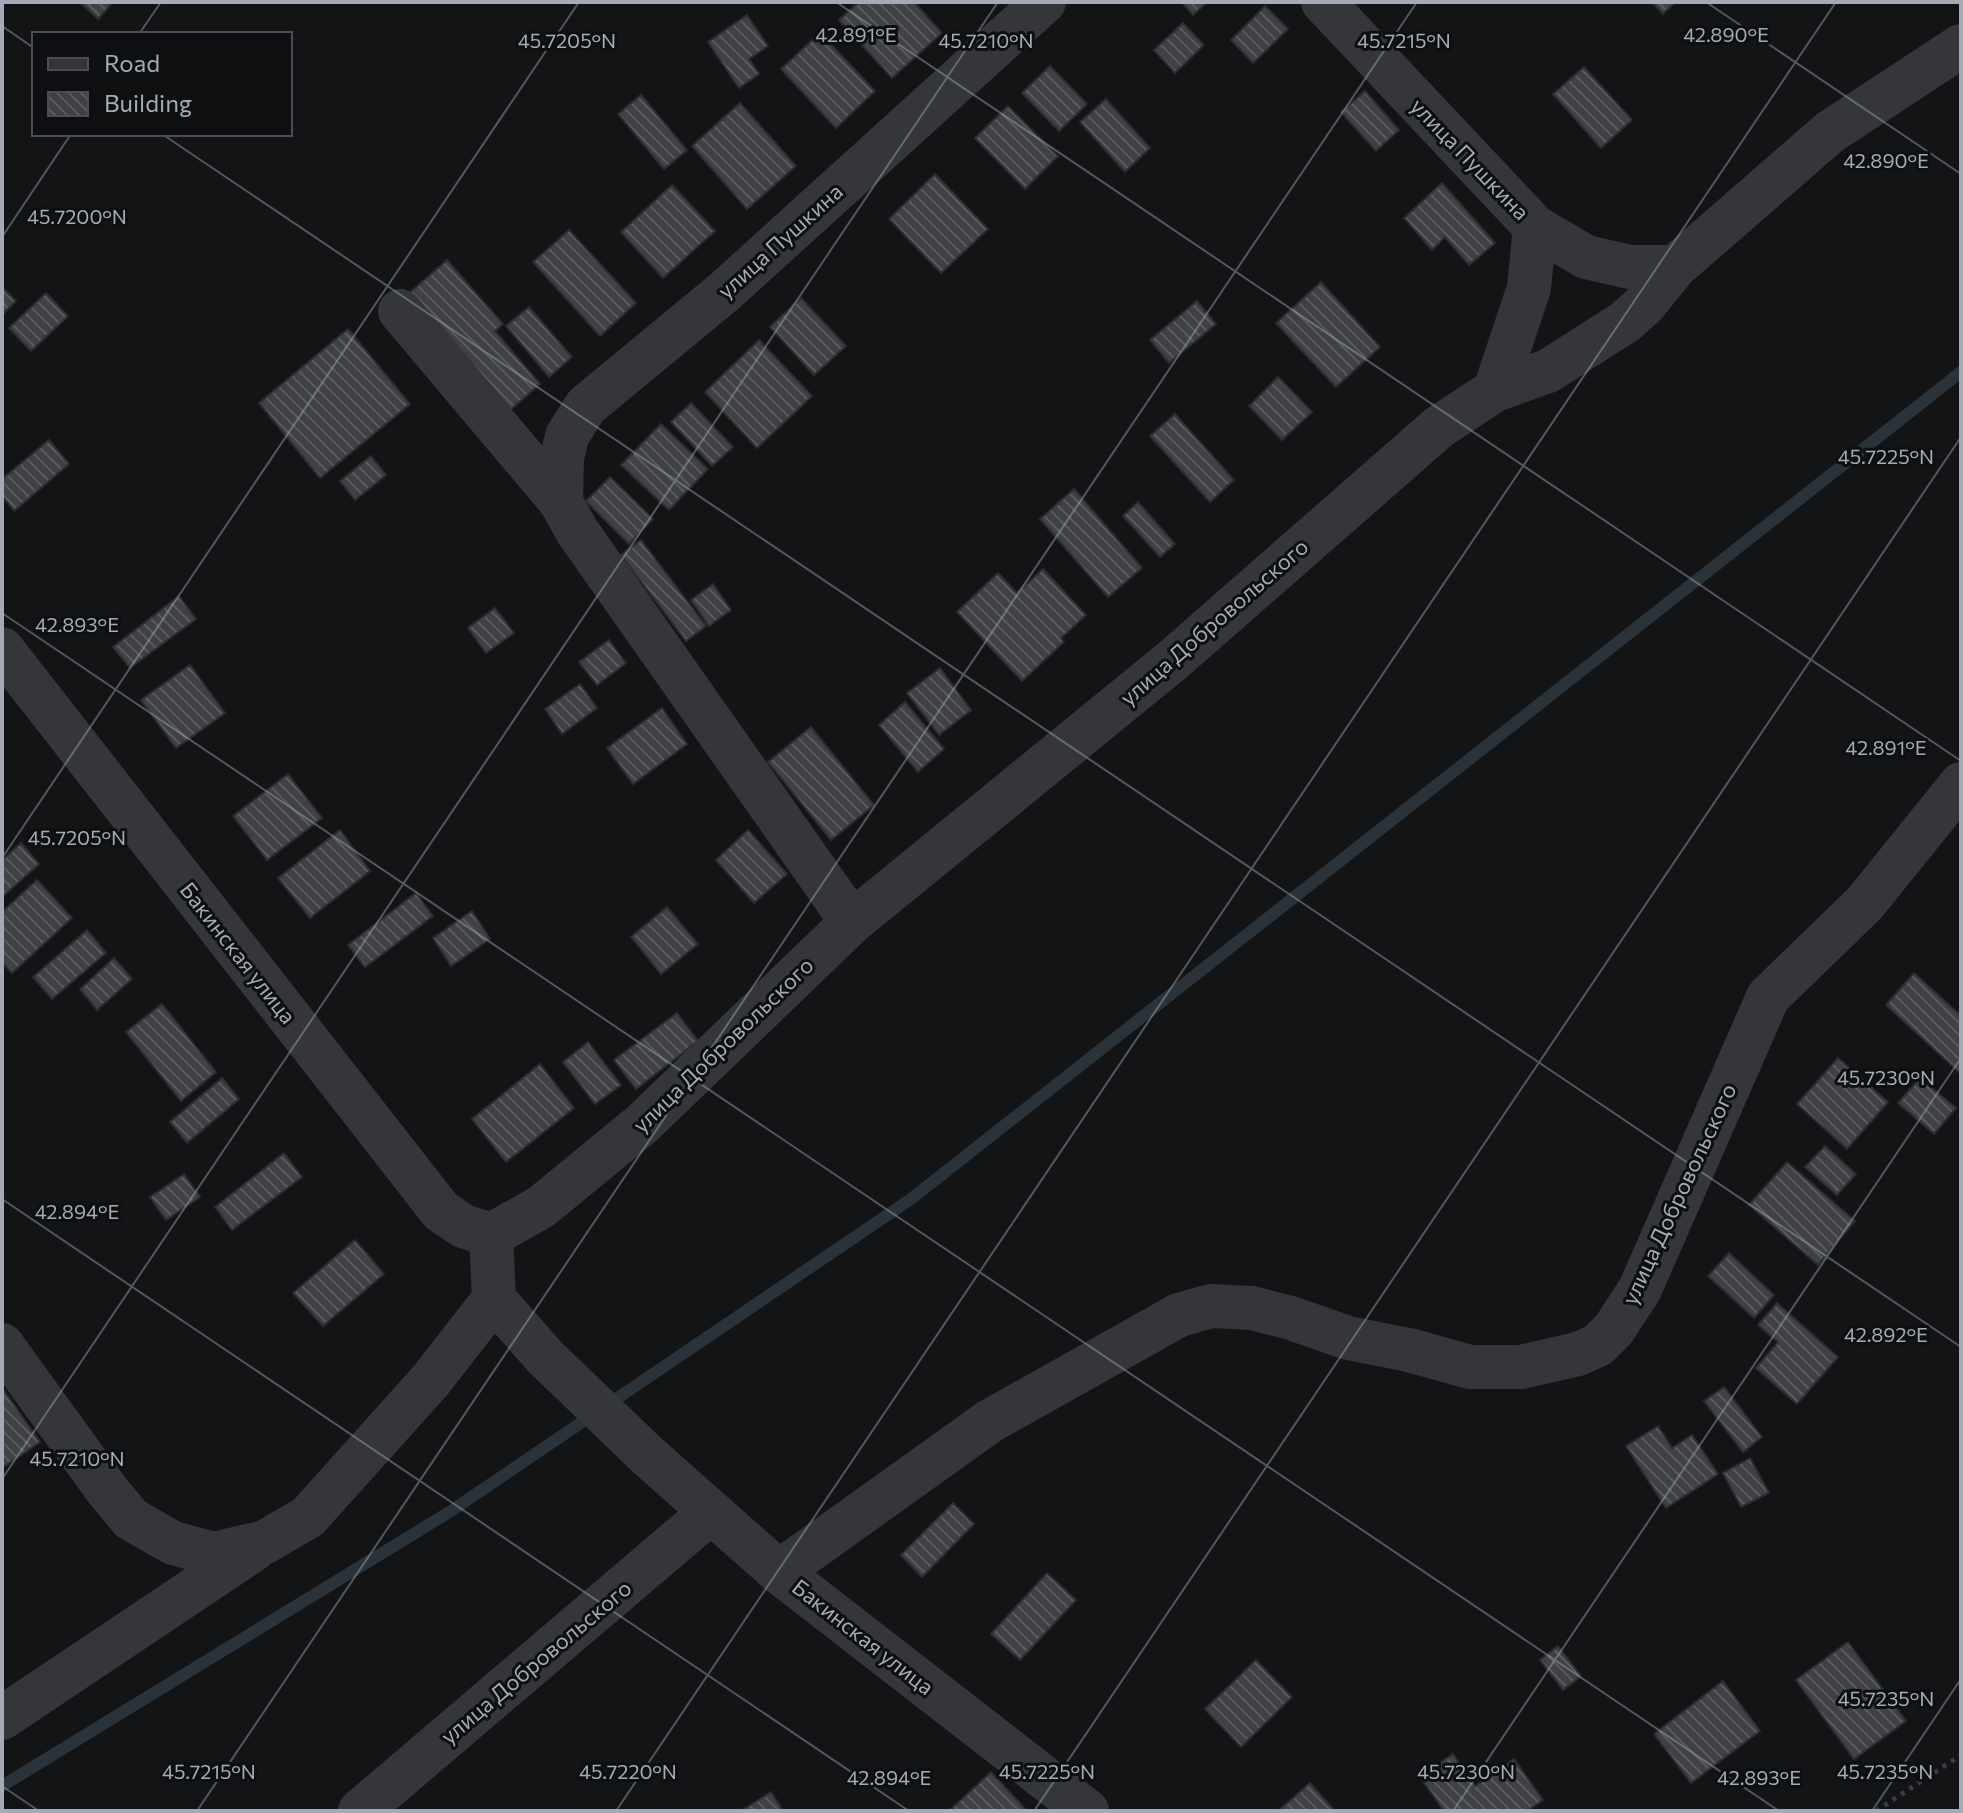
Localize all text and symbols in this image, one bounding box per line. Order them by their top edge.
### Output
text: 42.891°E [815,22,897,46]
text: 42.890°E [1683,22,1769,46]
text: 45.7205°N [518,28,616,52]
text: 45.7210°N [938,28,1034,52]
text: 45.7215°N [1357,28,1451,52]
legend [32,32,292,136]
text: Road [104,48,160,77]
text: Building [104,88,192,117]
street label: улица Пушкина [1405,92,1535,225]
text: 42.890°E [1843,148,1929,172]
street label: улица Пушкина [712,177,848,304]
text: 45.7200°N [27,204,127,228]
text: 45.7225°N [1838,444,1934,468]
street label: улица Добровольского [1114,532,1313,711]
text: 42.893°E [35,612,119,636]
text: 42.891°E [1845,735,1927,759]
text: 45.7205°N [28,825,126,849]
street label: Бакинская улица [175,877,302,1029]
street label: улица Добровольского [627,951,819,1138]
text: 45.7230°N [1837,1065,1935,1089]
street label: улица Добровольского [1615,1079,1742,1309]
text: 42.894°E [35,1199,119,1223]
text: 42.892°E [1844,1322,1928,1346]
text: 45.7210°N [29,1446,125,1470]
street label: Бакинская улица [787,1573,939,1700]
street label: улица Добровольского [435,1574,637,1749]
text: 45.7235°N [1838,1686,1934,1710]
text: 45.7215°N [162,1759,256,1783]
text: 45.7220°N [579,1759,677,1783]
text: 45.7225°N [999,1759,1095,1783]
text: 45.7230°N [1417,1759,1515,1783]
text: 45.7235°N [1837,1759,1933,1783]
text: 42.894°E [847,1765,931,1789]
text: 42.893°E [1717,1765,1801,1789]

